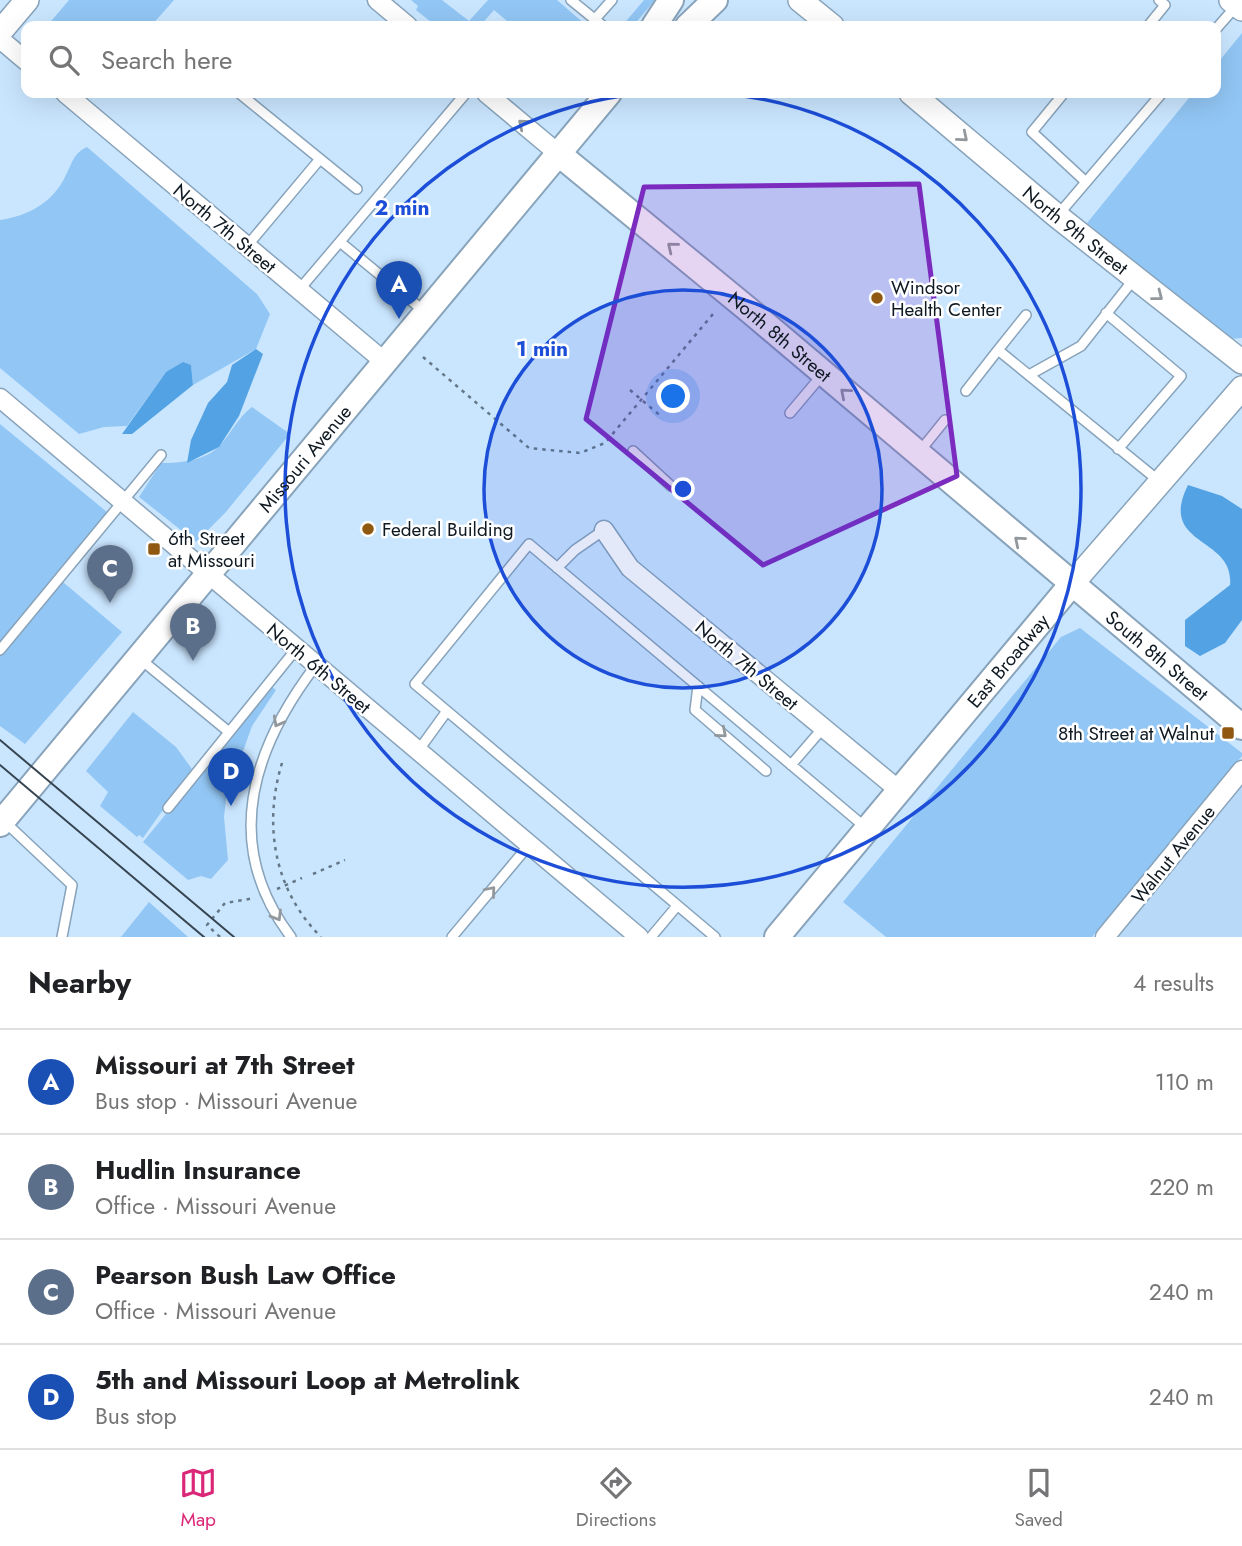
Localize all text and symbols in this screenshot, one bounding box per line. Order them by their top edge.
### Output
search box [21,21,1221,98]
icon: search [45,41,83,79]
text: Search here [101,41,233,79]
one-way arrow [518,120,531,132]
one-way arrow [955,129,968,141]
street label: North 7th Street [167,177,282,280]
street label: North 9th Street [1017,180,1134,281]
text: 2 min [374,193,430,223]
one-way arrow [667,242,679,255]
pin: A [376,261,422,319]
place label: Windsor Health Center [891,274,1002,323]
street label: North 8th Street [722,285,837,389]
one-way arrow [1151,288,1163,301]
marker: Windsor Health Center [869,290,885,306]
text: 1 min [516,334,568,364]
your location [656,379,690,413]
one-way arrow [841,389,854,402]
street label: Missouri Avenue [252,399,358,518]
centre of rings [671,477,695,501]
place label: Federal Building [382,516,514,543]
marker: Federal Building [360,521,376,537]
place label: 6th Street at Missouri [168,525,255,574]
one-way arrow [1014,537,1027,549]
marker: 6th Street at Missouri [146,541,162,557]
pin: C [87,545,133,603]
pin: B [170,603,216,661]
street label: South 8th Street [1100,604,1214,707]
street label: East Broadway [961,608,1056,714]
street label: North 7th Street [689,614,804,717]
street label: North 6th Street [261,617,377,720]
one-way arrow [273,715,286,727]
place label: 8th Street at Walnut [1058,720,1214,747]
one-way arrow [713,725,726,737]
marker: 8th Street at Walnut [1220,725,1236,741]
pin: D [208,748,254,806]
street label: Walnut Avenue [1125,799,1222,909]
one-way arrow [483,886,495,899]
one-way arrow [269,909,282,922]
text: Nearby [28,961,131,1004]
text: 4 results [1133,966,1214,1000]
text: Missouri at 7th Street [95,1046,355,1084]
text: A [43,1065,59,1099]
text: 110 m [1155,1065,1214,1099]
text: Bus stop · Missouri Avenue [95,1084,357,1118]
text: Hudlin Insurance [95,1151,301,1189]
text: B [43,1170,59,1204]
text: 220 m [1149,1170,1214,1204]
text: Office · Missouri Avenue [95,1189,336,1223]
text: Pearson Bush Law Office [95,1256,396,1294]
text: C [43,1275,59,1309]
text: 240 m [1149,1275,1214,1309]
text: Office · Missouri Avenue [95,1294,336,1328]
text: 5th and Missouri Loop at Metrolink [95,1361,520,1399]
text: D [43,1380,59,1414]
text: 240 m [1149,1380,1214,1414]
text: Bus stop [95,1399,177,1433]
tab: Map [179,1464,217,1533]
tab: Directions [576,1464,656,1533]
tab: Saved [1015,1464,1063,1533]

